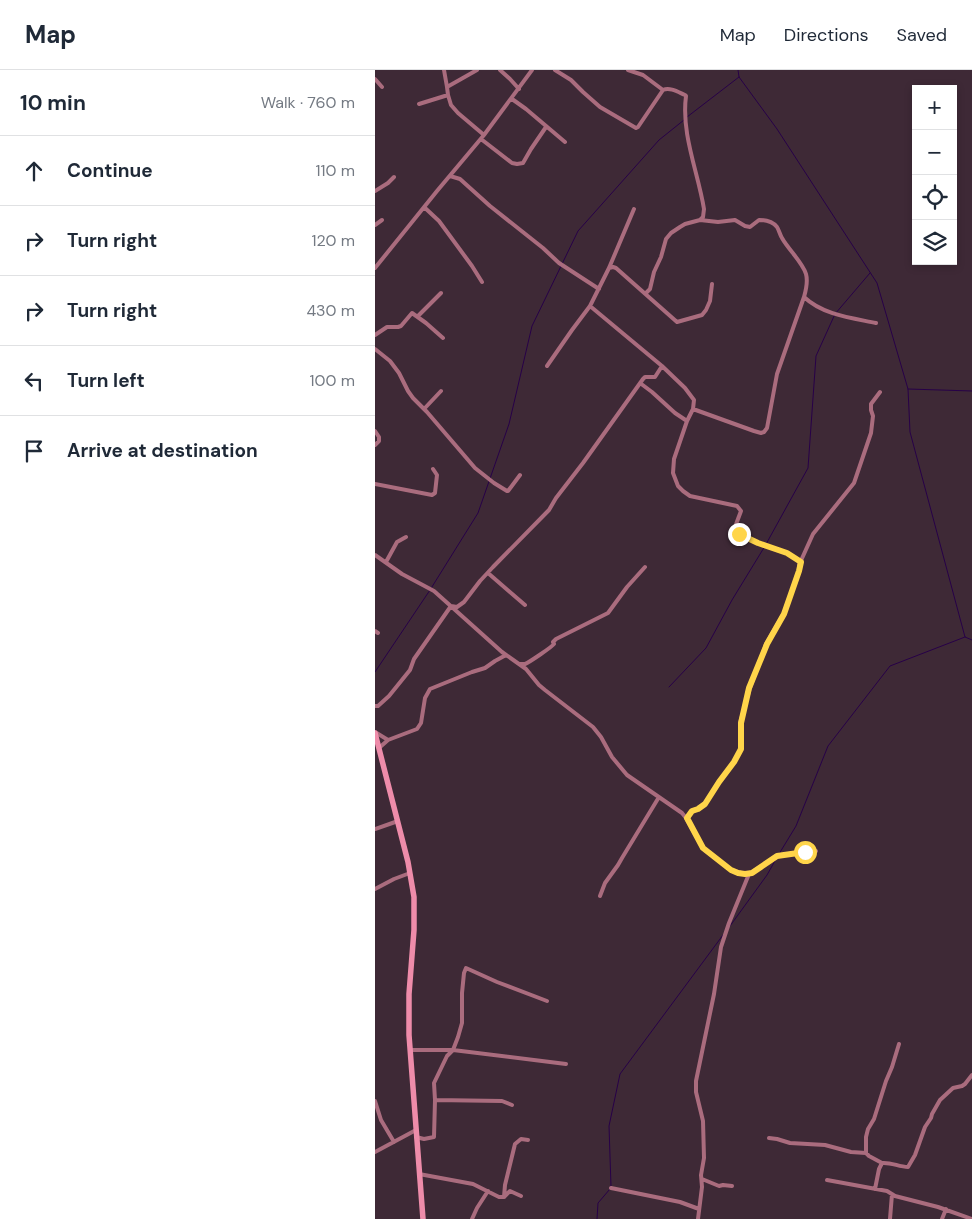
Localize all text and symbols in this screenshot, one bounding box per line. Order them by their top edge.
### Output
text: Map [25,19,76,50]
text: Map [720,23,756,47]
text: Directions [784,23,869,47]
text: Saved [897,23,947,47]
map controls [912,85,957,265]
button: + [912,85,957,130]
text: 10 min [20,89,86,117]
text: Walk · 760 m [261,92,355,113]
button: − [912,130,957,175]
icon: ahead [20,157,48,185]
text: Continue [67,158,153,183]
text: 110 m [316,160,355,181]
button: locate [912,175,957,220]
button: layers [912,220,957,265]
icon: right [20,227,48,255]
text: Turn right [67,228,157,253]
text: 120 m [311,230,355,251]
icon: right [20,297,48,325]
text: Turn right [67,298,157,323]
text: 430 m [306,300,355,321]
icon: left [20,367,48,395]
text: Turn left [67,368,145,393]
text: 100 m [310,370,355,391]
icon: arrive [20,437,48,465]
text: Arrive at destination [67,438,258,463]
route end [728,523,751,546]
route start [794,841,817,864]

